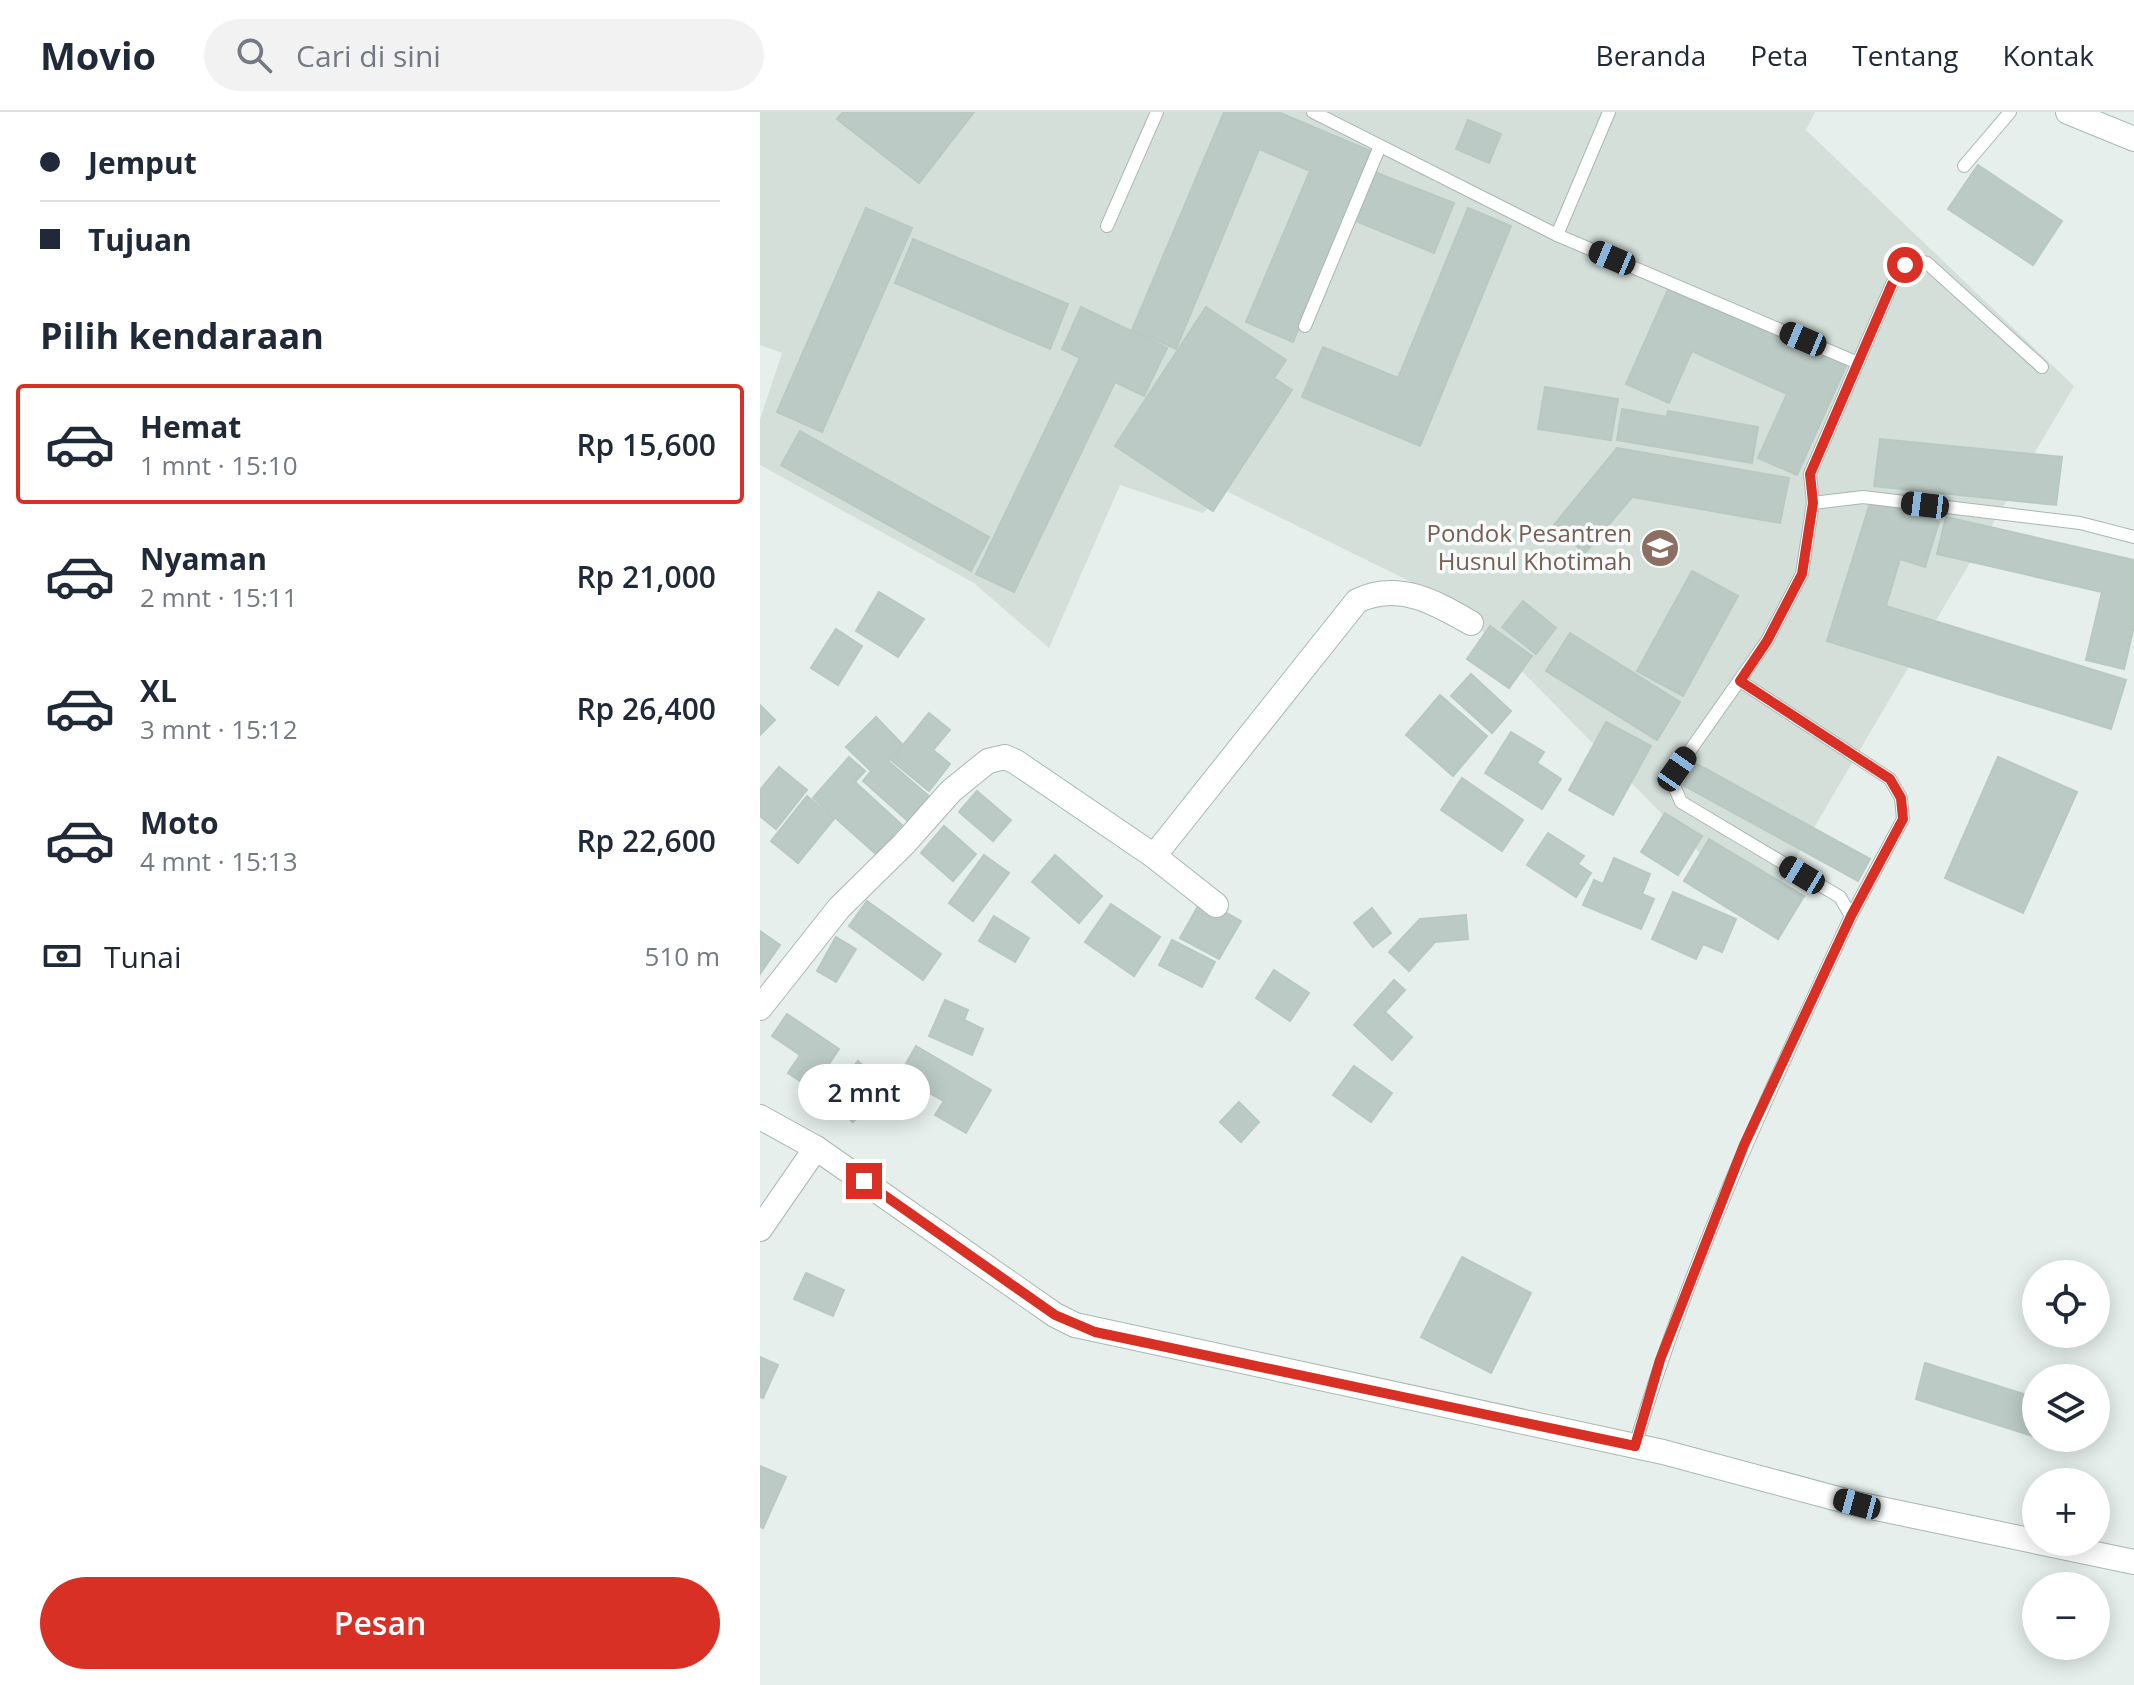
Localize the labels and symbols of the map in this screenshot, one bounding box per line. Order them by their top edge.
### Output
car [1585,238,1639,278]
route start [1887,247,1923,283]
car [1776,319,1830,359]
car [1900,490,1950,520]
place label: Pondok Pesantren Husnul Khotimah [1426,516,1632,577]
school or university icon: Pondok Pesantren Husnul Khotimah [1639,527,1681,569]
car [1653,742,1701,796]
car [1775,852,1829,898]
callout: 2 mnt [798,1065,930,1121]
route end [846,1163,882,1199]
car [1831,1486,1883,1522]

